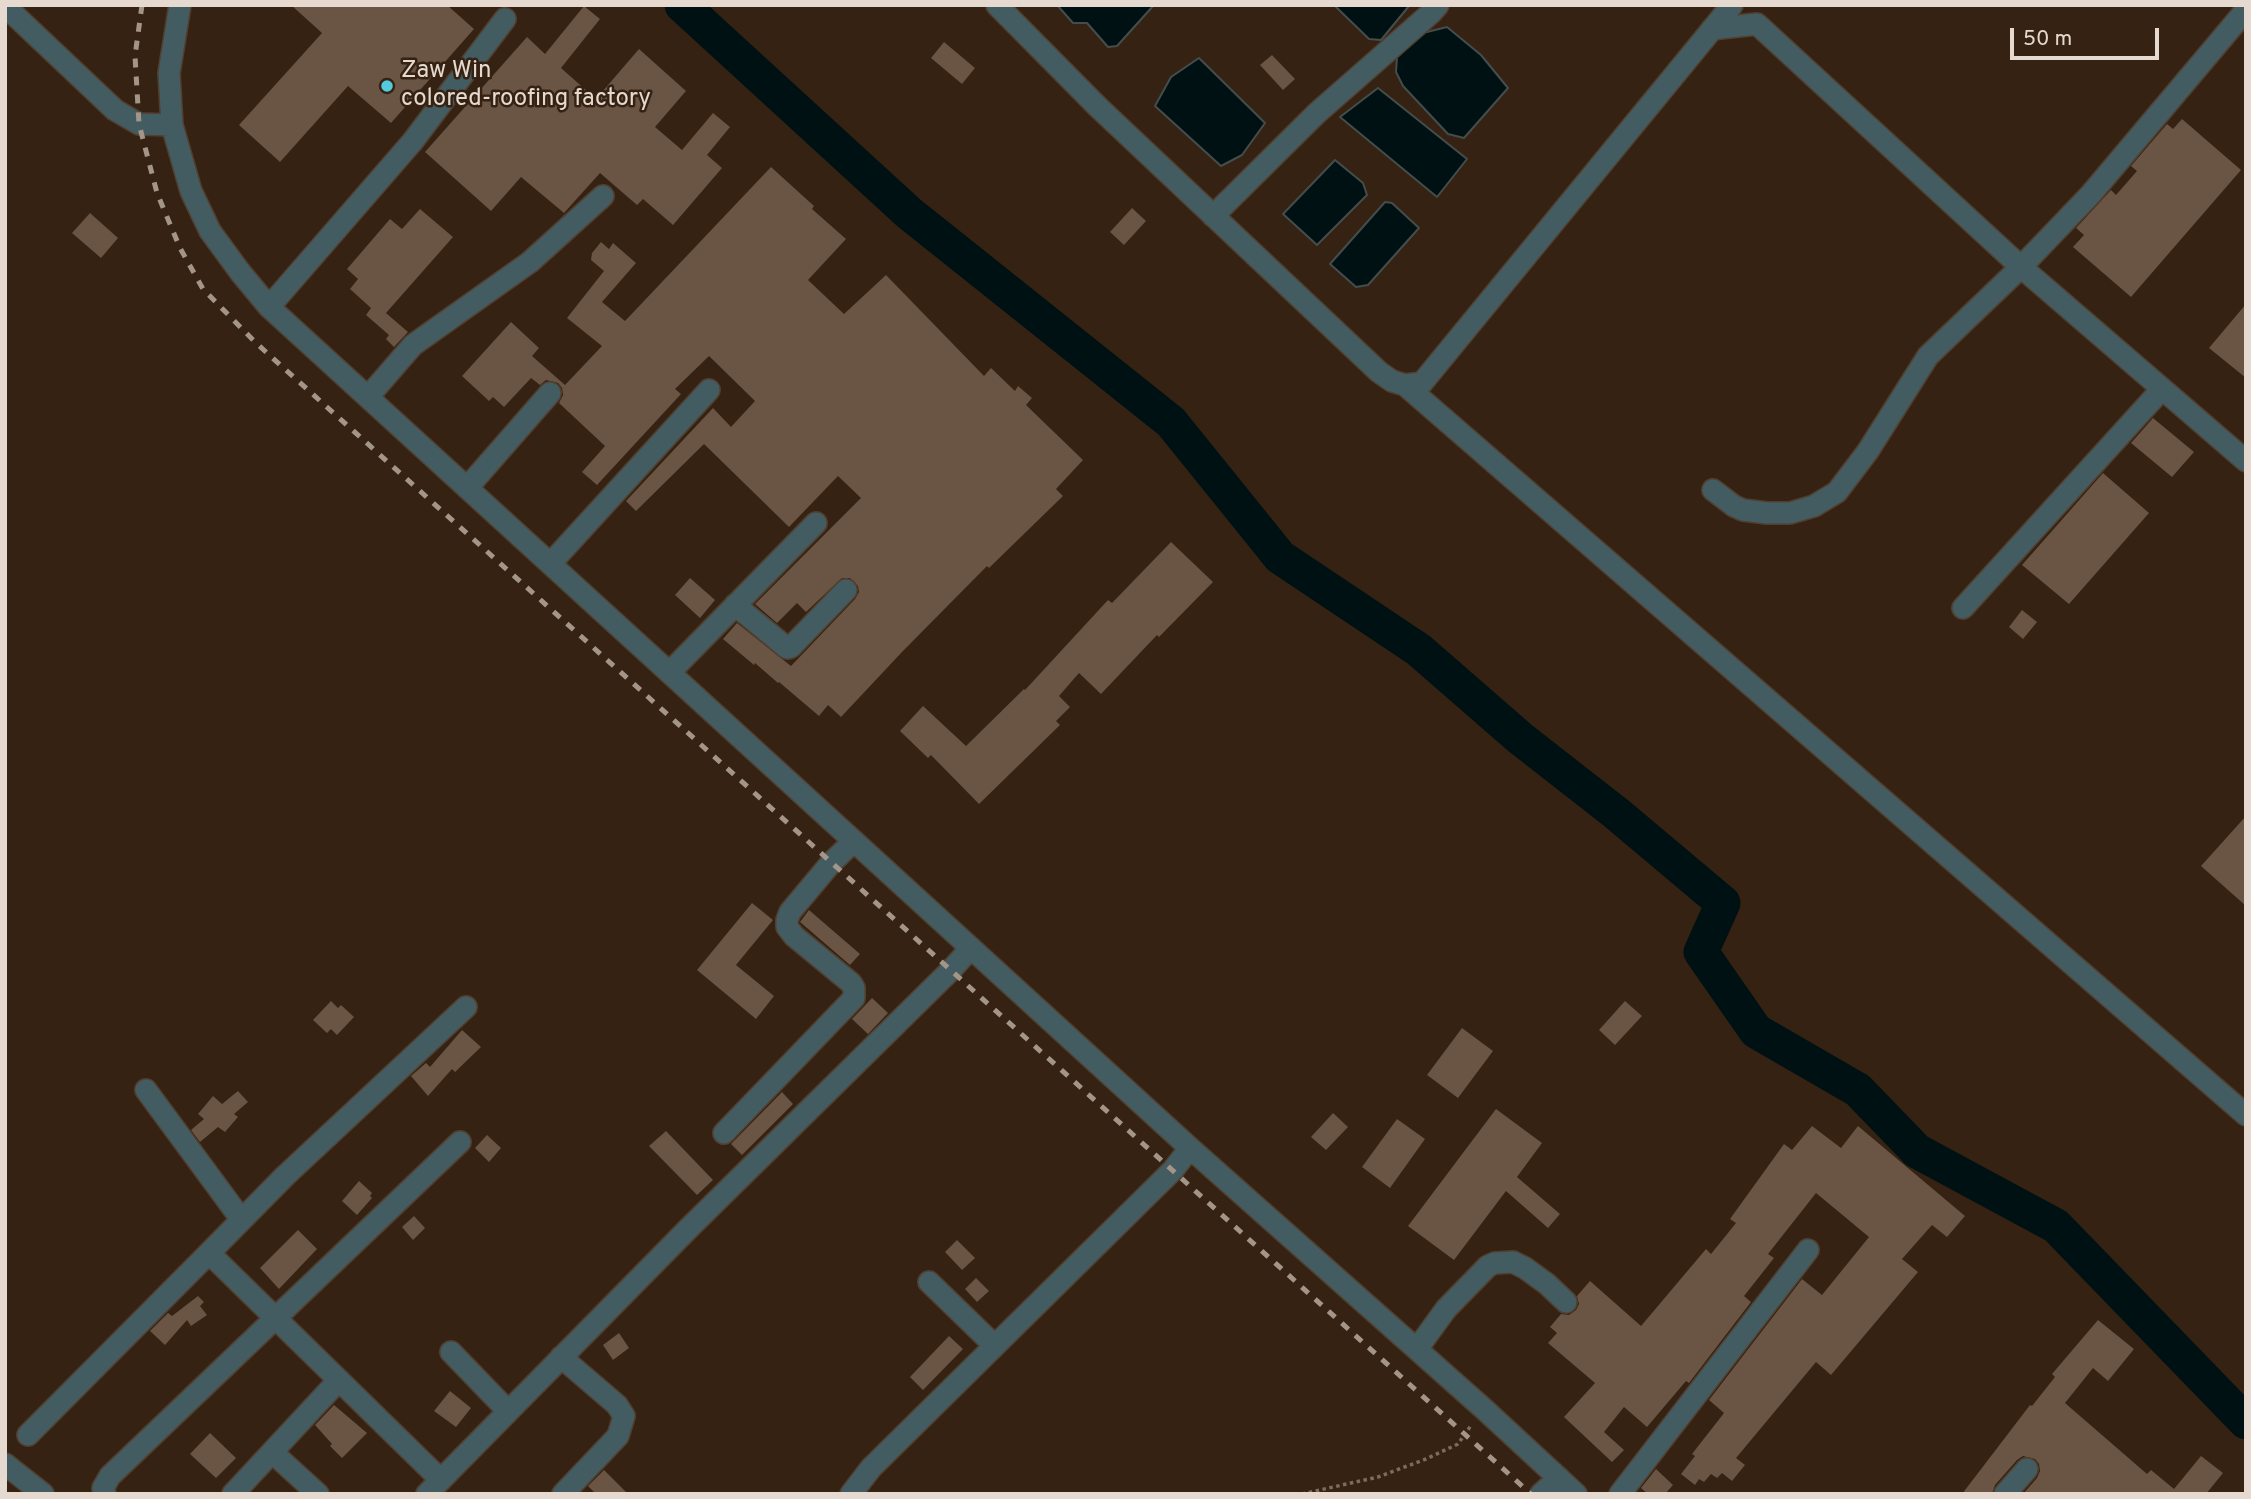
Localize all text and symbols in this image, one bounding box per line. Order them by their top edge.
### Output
scale bar [2013,14,2162,58]
text: 50 m [2023,26,2072,53]
place label: Zaw Win colored-roofing factory [401,58,651,114]
marker: Zaw Win colored-roofing factory [379,78,395,94]

